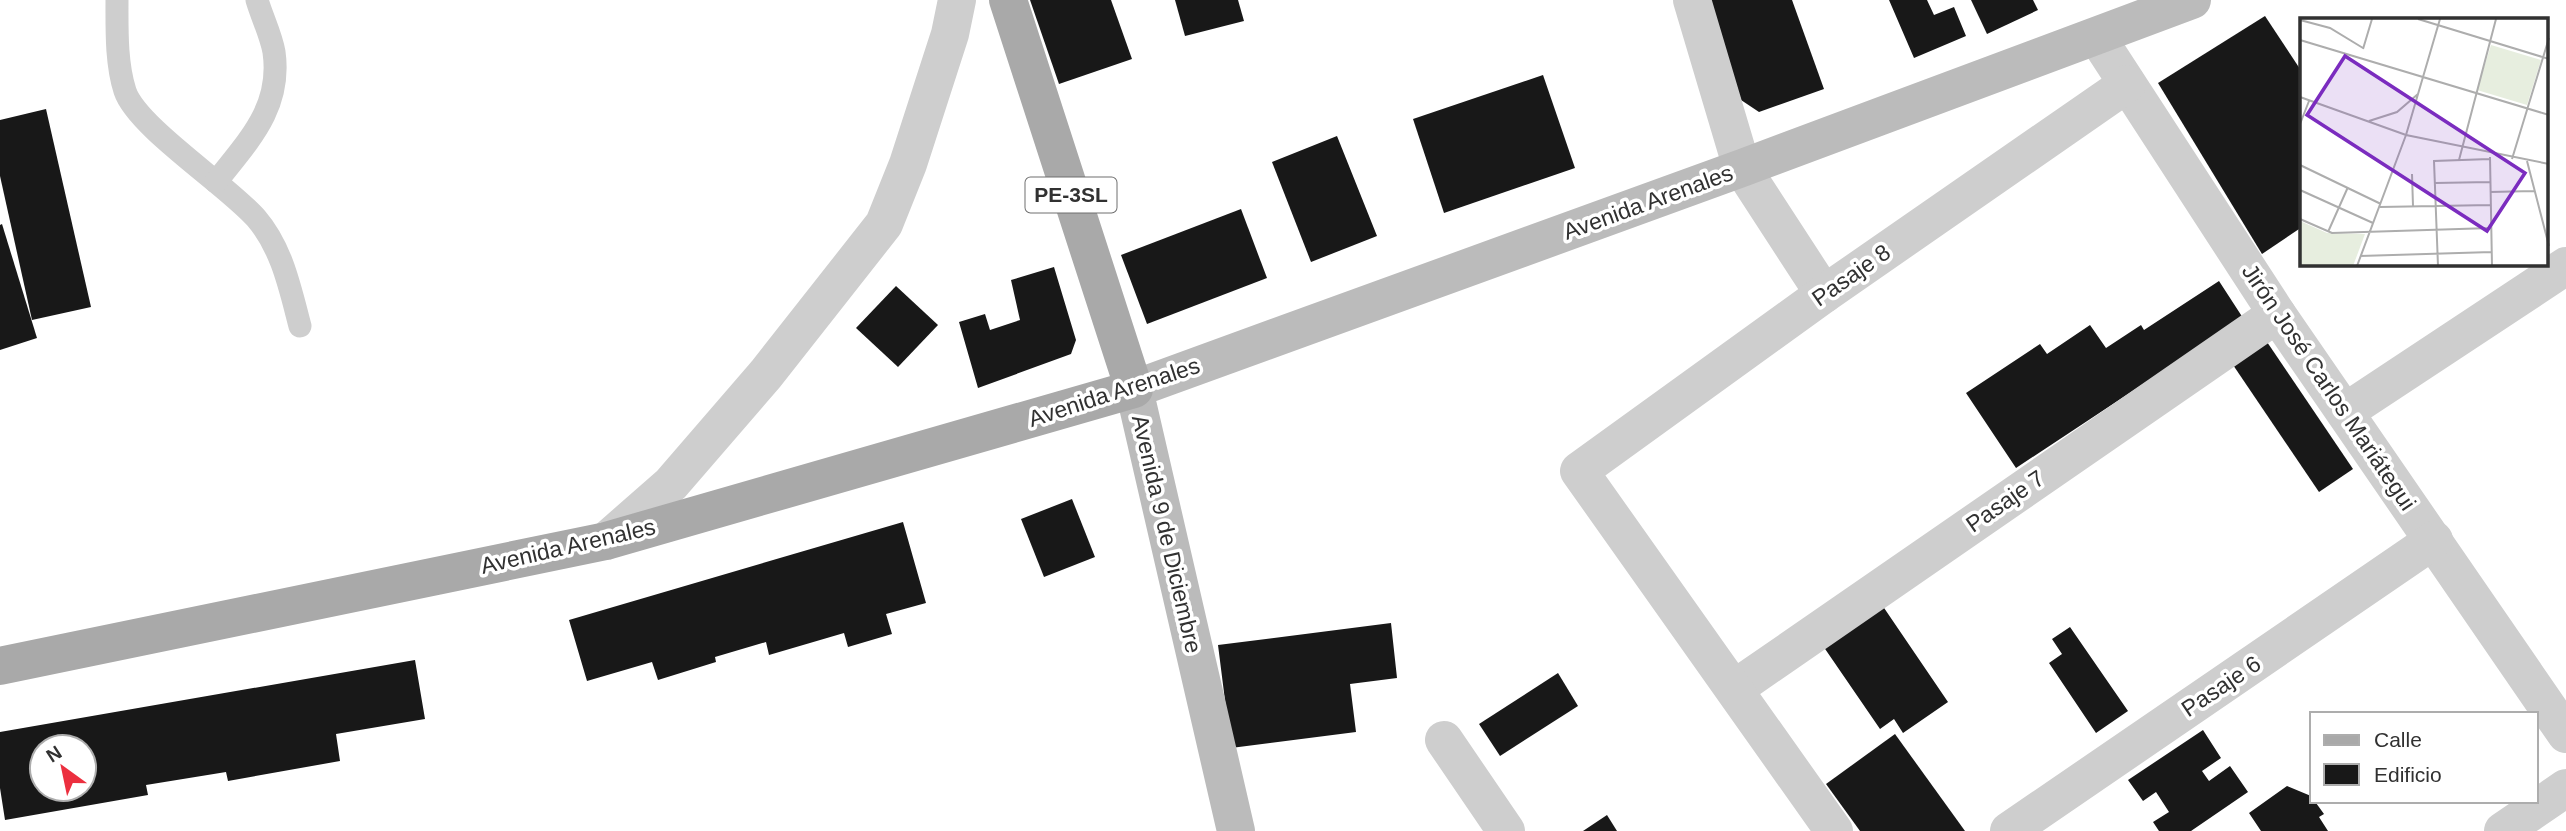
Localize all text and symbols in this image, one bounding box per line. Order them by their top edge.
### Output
inset map [2300,18,2548,266]
street label: Avenida Arenales [1560,159,1736,245]
road number: PE-3SL [1026,178,1116,212]
street label: Pasaje 8 [1807,239,1895,311]
street label: Jirón José Carlos Mariátegui [2237,259,2421,515]
street label: Avenida Arenales [1025,352,1203,432]
street label: Avenida 9 de Diciembre [1127,412,1207,656]
street label: Pasaje 7 [1961,465,2049,537]
street label: Avenida Arenales [478,513,658,579]
street label: Pasaje 6 [2177,650,2265,722]
legend [2310,712,2538,803]
text: Calle [2374,728,2422,751]
north arrow [28,733,98,803]
text: N [43,742,65,767]
text: Edificio [2374,763,2442,786]

